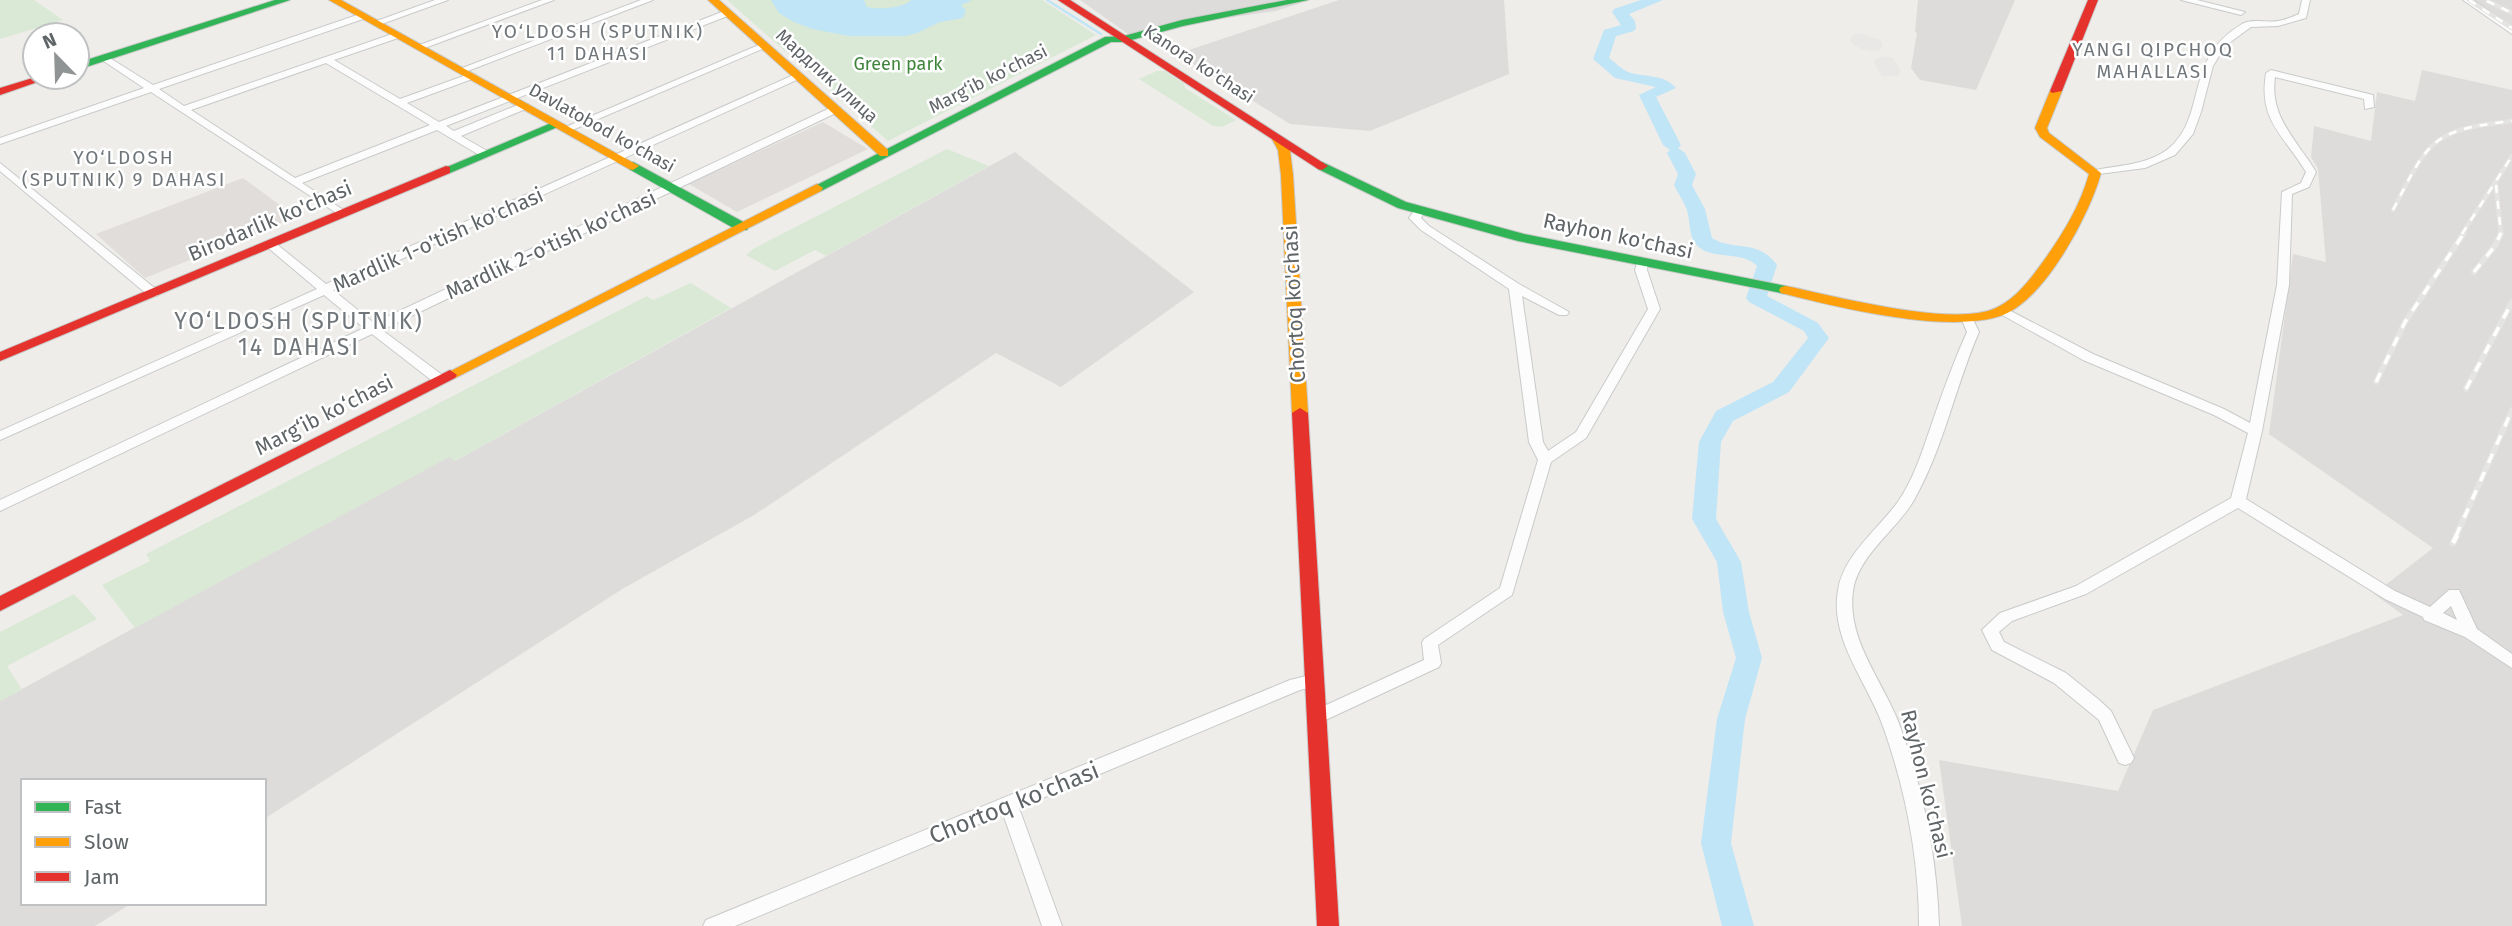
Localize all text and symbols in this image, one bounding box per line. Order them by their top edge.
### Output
district label: YO‘LDOSH (SPUTNIK) 11 DAHASI [492,20,704,65]
street label: Kanora ko'chasi [1139,20,1259,108]
north arrow [21,21,91,91]
street label: Мардлик улица [771,24,883,128]
text: N [39,28,60,54]
district label: YANGI QIPCHOQ MAHALLASI [2072,38,2234,83]
street label: Marg‘ib ko‘chasi [925,40,1051,118]
park label: Green park [853,53,943,75]
street label: Davlatobod ko'chasi [525,79,679,177]
district label: YO‘LDOSH (SPUTNIK) 9 DAHASI [22,146,226,191]
street label: Birodarlik ko'chasi [184,175,356,267]
street label: Mardlik 1-o'tish ko'chasi [329,182,547,298]
street label: Mardlik 2-o'tish ko'chasi [442,185,660,305]
street label: Rayhon ko'chasi [1541,207,1695,265]
street label: Chortoq ko'chasi [1277,224,1311,384]
district label: YO‘LDOSH (SPUTNIK) 14 DAHASI [174,307,424,361]
street label: Marg‘ib ko‘chasi [251,369,397,461]
street label: Rayhon ko'chasi [1895,707,1957,861]
street label: Chortoq ko'chasi [925,756,1103,850]
legend [21,779,266,905]
text: Fast [84,794,122,820]
text: Slow [84,829,129,855]
text: Jam [84,864,120,890]

